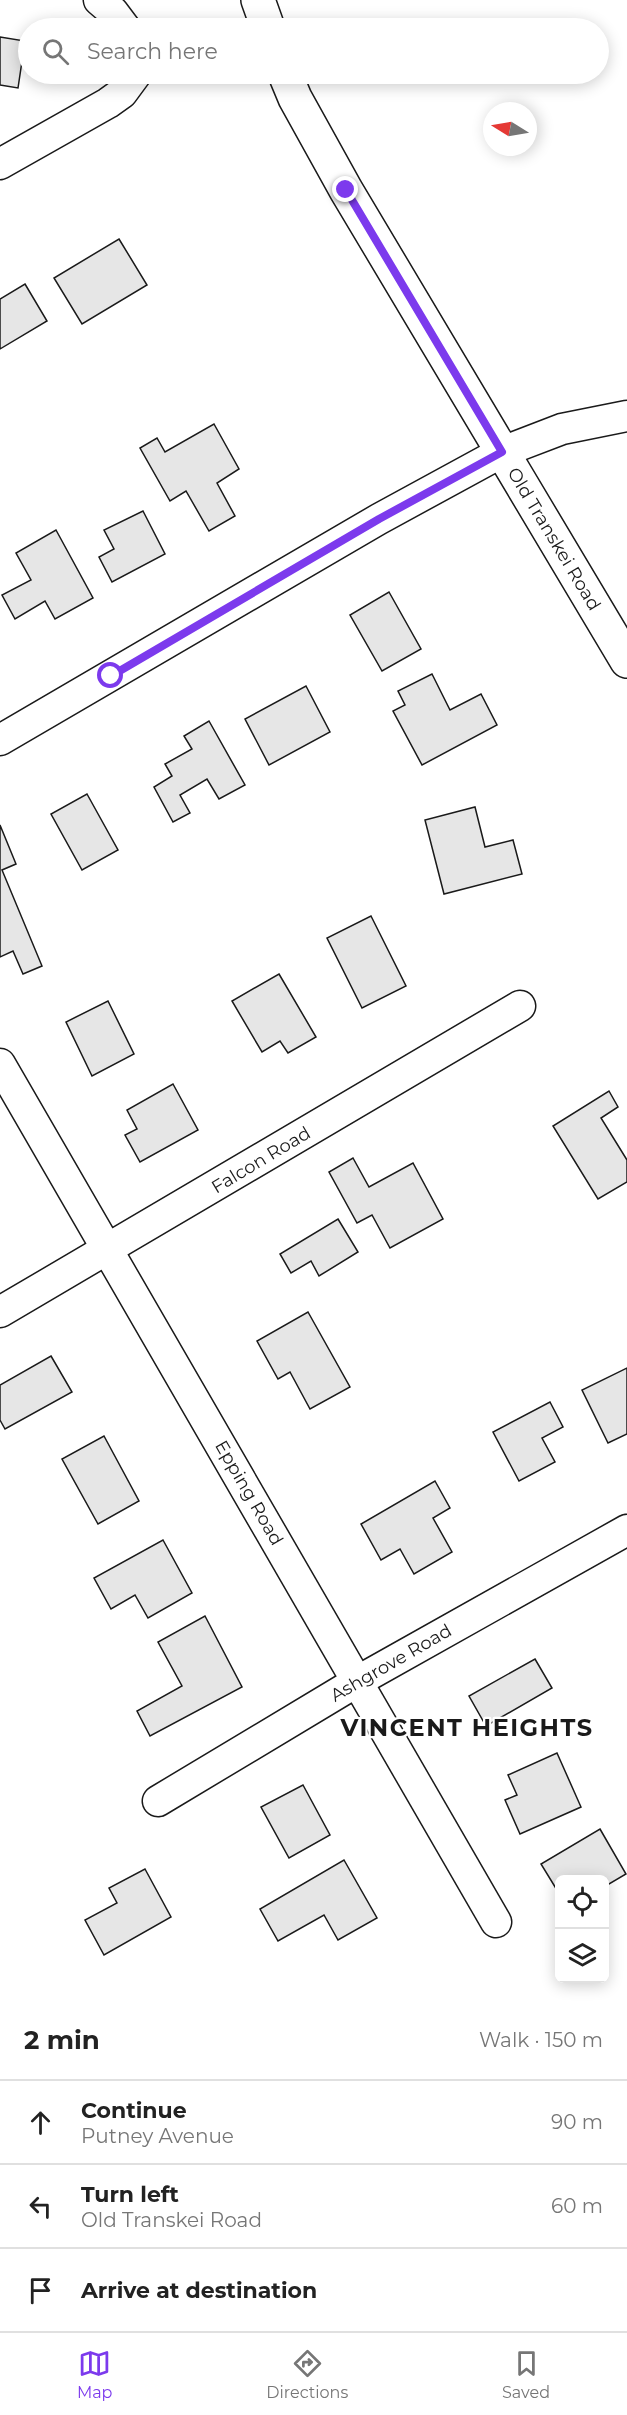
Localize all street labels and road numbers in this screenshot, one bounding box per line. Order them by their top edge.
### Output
street label: Old Transkei Road [503,464,605,614]
street label: Falcon Road [207,1122,315,1198]
street label: Epping Road [210,1437,288,1549]
street label: Ashgrove Road [327,1619,455,1707]

